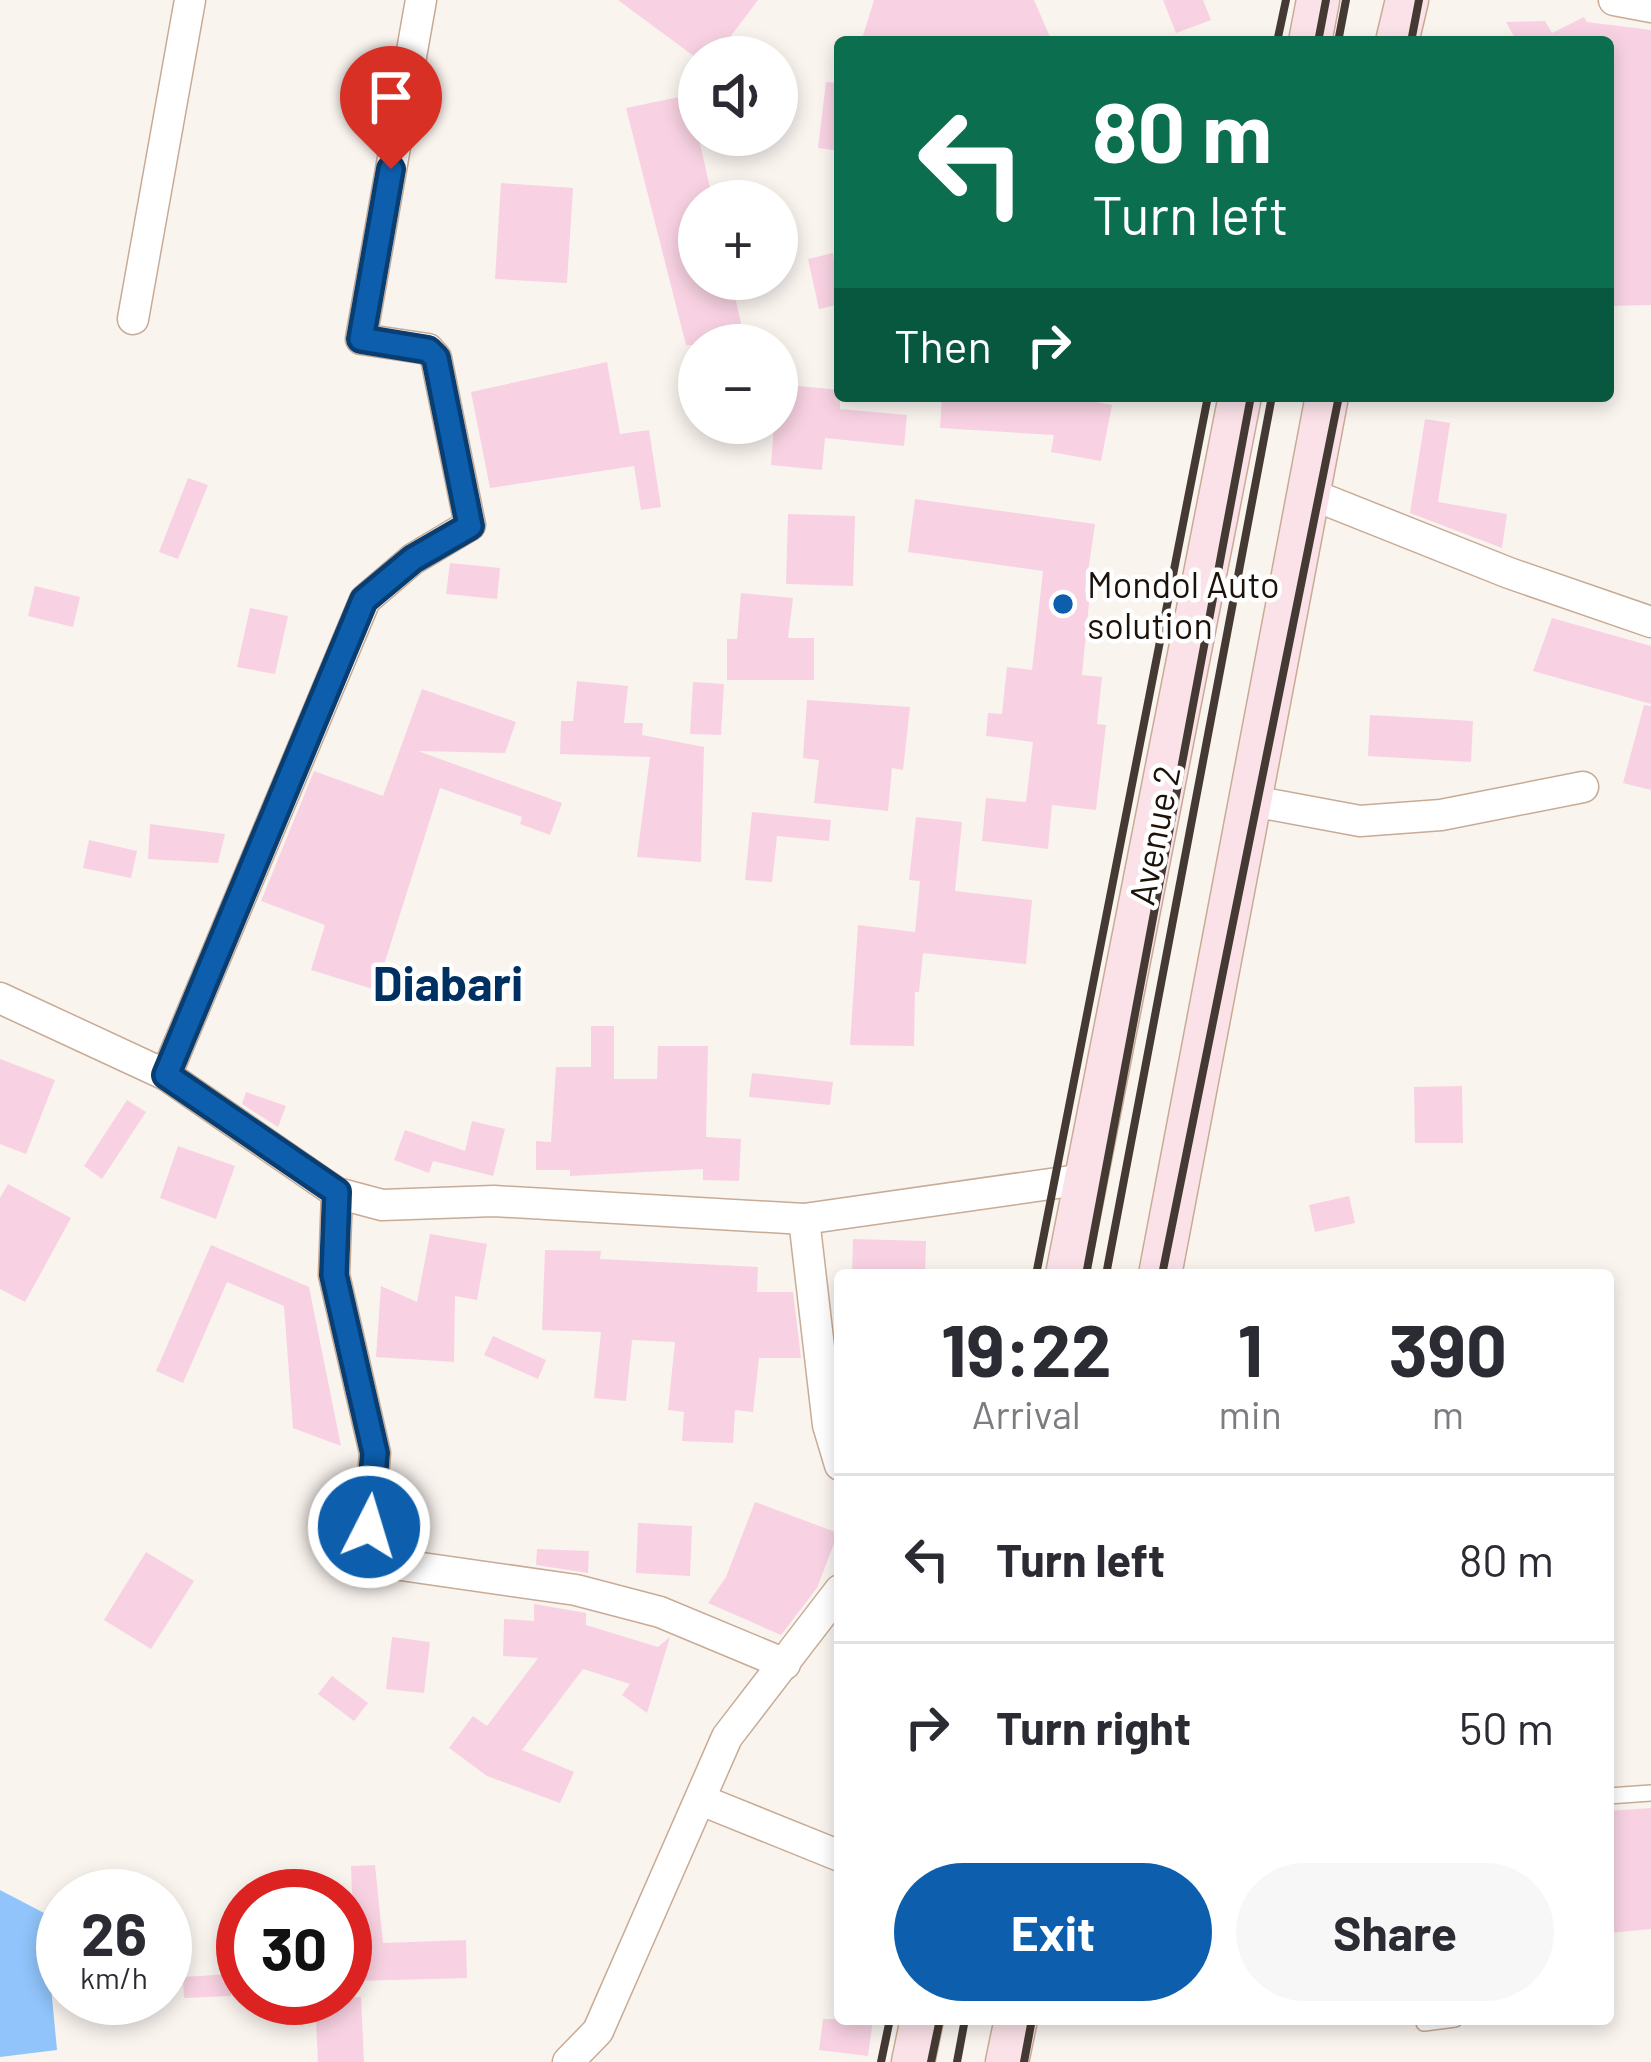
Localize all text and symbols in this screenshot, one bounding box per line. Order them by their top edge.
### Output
map controls [678,36,798,444]
button: sound [678,36,798,156]
pin [340,46,442,169]
icon: arrive [358,64,424,130]
text: 80 m [1092,79,1272,180]
icon: left [894,84,1050,240]
button: + [678,180,798,300]
text: Turn left [1092,181,1289,246]
icon: right [1016,312,1082,378]
text: Then [894,318,992,372]
button: − [678,324,798,444]
place label: Mondol Auto solution [1087,562,1280,646]
marker: Mondol Auto solution [1050,591,1076,617]
street label: Avenue 2 [1118,762,1188,908]
district label: Diabari [373,953,523,1011]
text: 19:22 [941,1305,1112,1391]
text: 1 [1237,1305,1263,1391]
text: 390 [1389,1305,1507,1391]
text: Arrival [972,1390,1081,1437]
text: min [1219,1390,1282,1437]
text: m [1432,1390,1464,1437]
position arrow [306,1464,432,1590]
icon: left [894,1526,960,1592]
text: Turn left [996,1532,1165,1586]
text: 80 m [1459,1532,1554,1586]
icon: right [894,1694,960,1760]
text: Turn right [996,1700,1191,1754]
text: 50 m [1459,1700,1554,1754]
button: Exit [894,1863,1212,2001]
button: Share [1236,1863,1554,2001]
speed limit sign: 30 [216,1869,372,2025]
text: 26 [81,1896,147,1968]
text: km/h [80,1959,148,1995]

